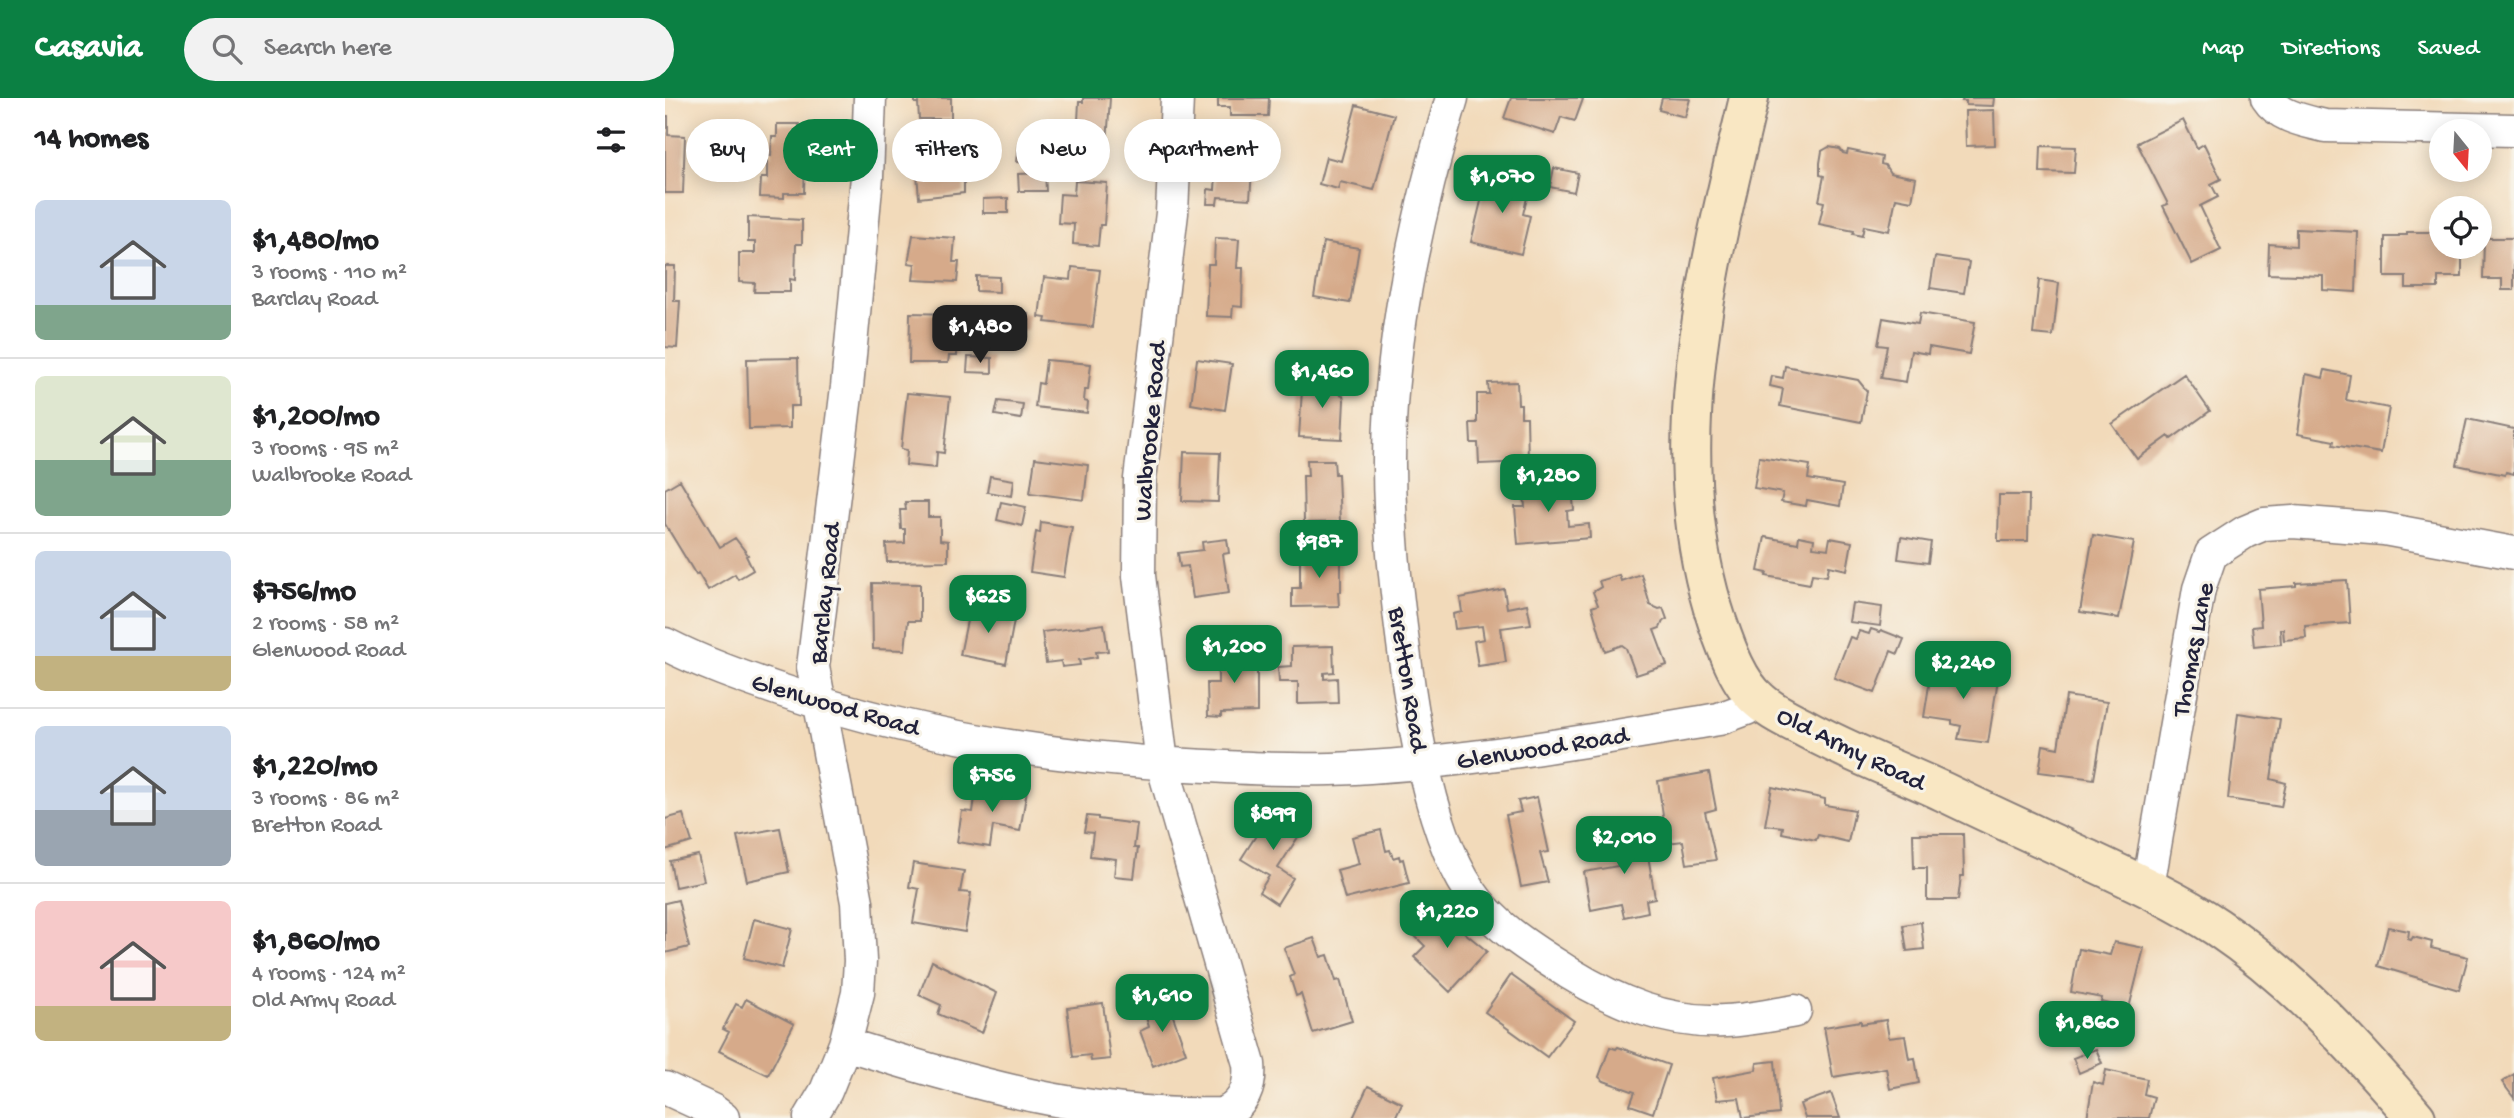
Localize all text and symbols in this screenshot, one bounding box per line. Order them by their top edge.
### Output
search box [184,18,674,81]
text: Casavia [35,30,142,68]
icon: search [208,30,246,68]
text: Search here [264,34,392,65]
text: Map [2202,35,2244,64]
text: Directions [2282,35,2380,64]
text: Saved [2418,35,2479,64]
chip: Buy [686,119,769,182]
chip: Rent [783,119,878,182]
chip: Filters [892,119,1002,182]
chip: New [1016,119,1110,182]
chip: Apartment [1124,119,1281,182]
north arrow [2429,119,2492,182]
map controls [2429,119,2492,259]
icon: filters [592,121,630,159]
text: 14 homes [35,123,148,158]
pin: $1,070 [1445,156,1559,215]
text: $1,070 [1470,164,1534,191]
button: locate [2429,196,2492,259]
text: $1,480/mo [252,225,379,260]
icon: home [91,228,175,312]
text: 3 rooms · 110 m² [252,260,407,287]
text: Barclay Road [252,287,377,314]
pin: $1,480 [923,306,1037,365]
text: $1,480 [948,314,1012,341]
street label: Walbrooke Road [1129,339,1176,522]
pin: $1,460 [1265,350,1379,410]
text: $1,460 [1291,359,1353,386]
text: $1,200/mo [252,401,380,436]
icon: home [91,404,175,488]
text: 3 rooms · 95 m² [252,436,399,463]
pin: $1,280 [1491,454,1605,514]
text: Walbrooke Road [252,463,411,490]
text: $1,280 [1516,463,1580,490]
street label: Barclay Road [805,520,850,667]
pin: $987 [1278,520,1360,580]
text: $987 [1296,529,1342,556]
pin: $625 [947,575,1029,635]
text: $756/mo [252,576,356,611]
icon: home [91,579,175,663]
street label: Thomas Lane [2167,580,2224,721]
text: $625 [965,584,1011,611]
street label: Bretton Road [1379,604,1433,756]
text: 2 rooms · 58 m² [252,611,399,638]
pin: $1,200 [1177,626,1291,685]
text: $1,200 [1202,634,1266,661]
text: Glenwood Road [252,638,405,665]
pin: $2,240 [1906,642,2020,701]
text: $2,240 [1931,650,1995,677]
street label: Glenwood Road [747,669,924,747]
street label: Old Army Road [1771,702,1931,801]
street label: Glenwood Road [1455,721,1632,779]
text: $1,220/mo [252,751,378,786]
icon: home [91,754,175,838]
pin: $756 [951,754,1033,814]
text: $756 [969,763,1015,790]
text: 3 rooms · 86 m² [252,786,399,813]
pin: $899 [1232,792,1314,852]
text: $899 [1250,801,1296,828]
text: Bretton Road [252,813,381,840]
pin: $2,010 [1567,816,1681,876]
text: $2,010 [1592,825,1656,852]
pin: $1,220 [1390,890,1504,950]
text: $1,220 [1416,899,1478,926]
text: $1,860/mo [252,926,380,961]
icon: home [91,929,175,1013]
text: 4 rooms · 124 m² [252,961,406,988]
pin: $1,610 [1105,974,1219,1034]
text: $1,610 [1132,983,1192,1010]
text: Old Army Road [252,988,395,1015]
pin: $1,860 [2030,1002,2144,1061]
text: $1,860 [2055,1010,2119,1037]

